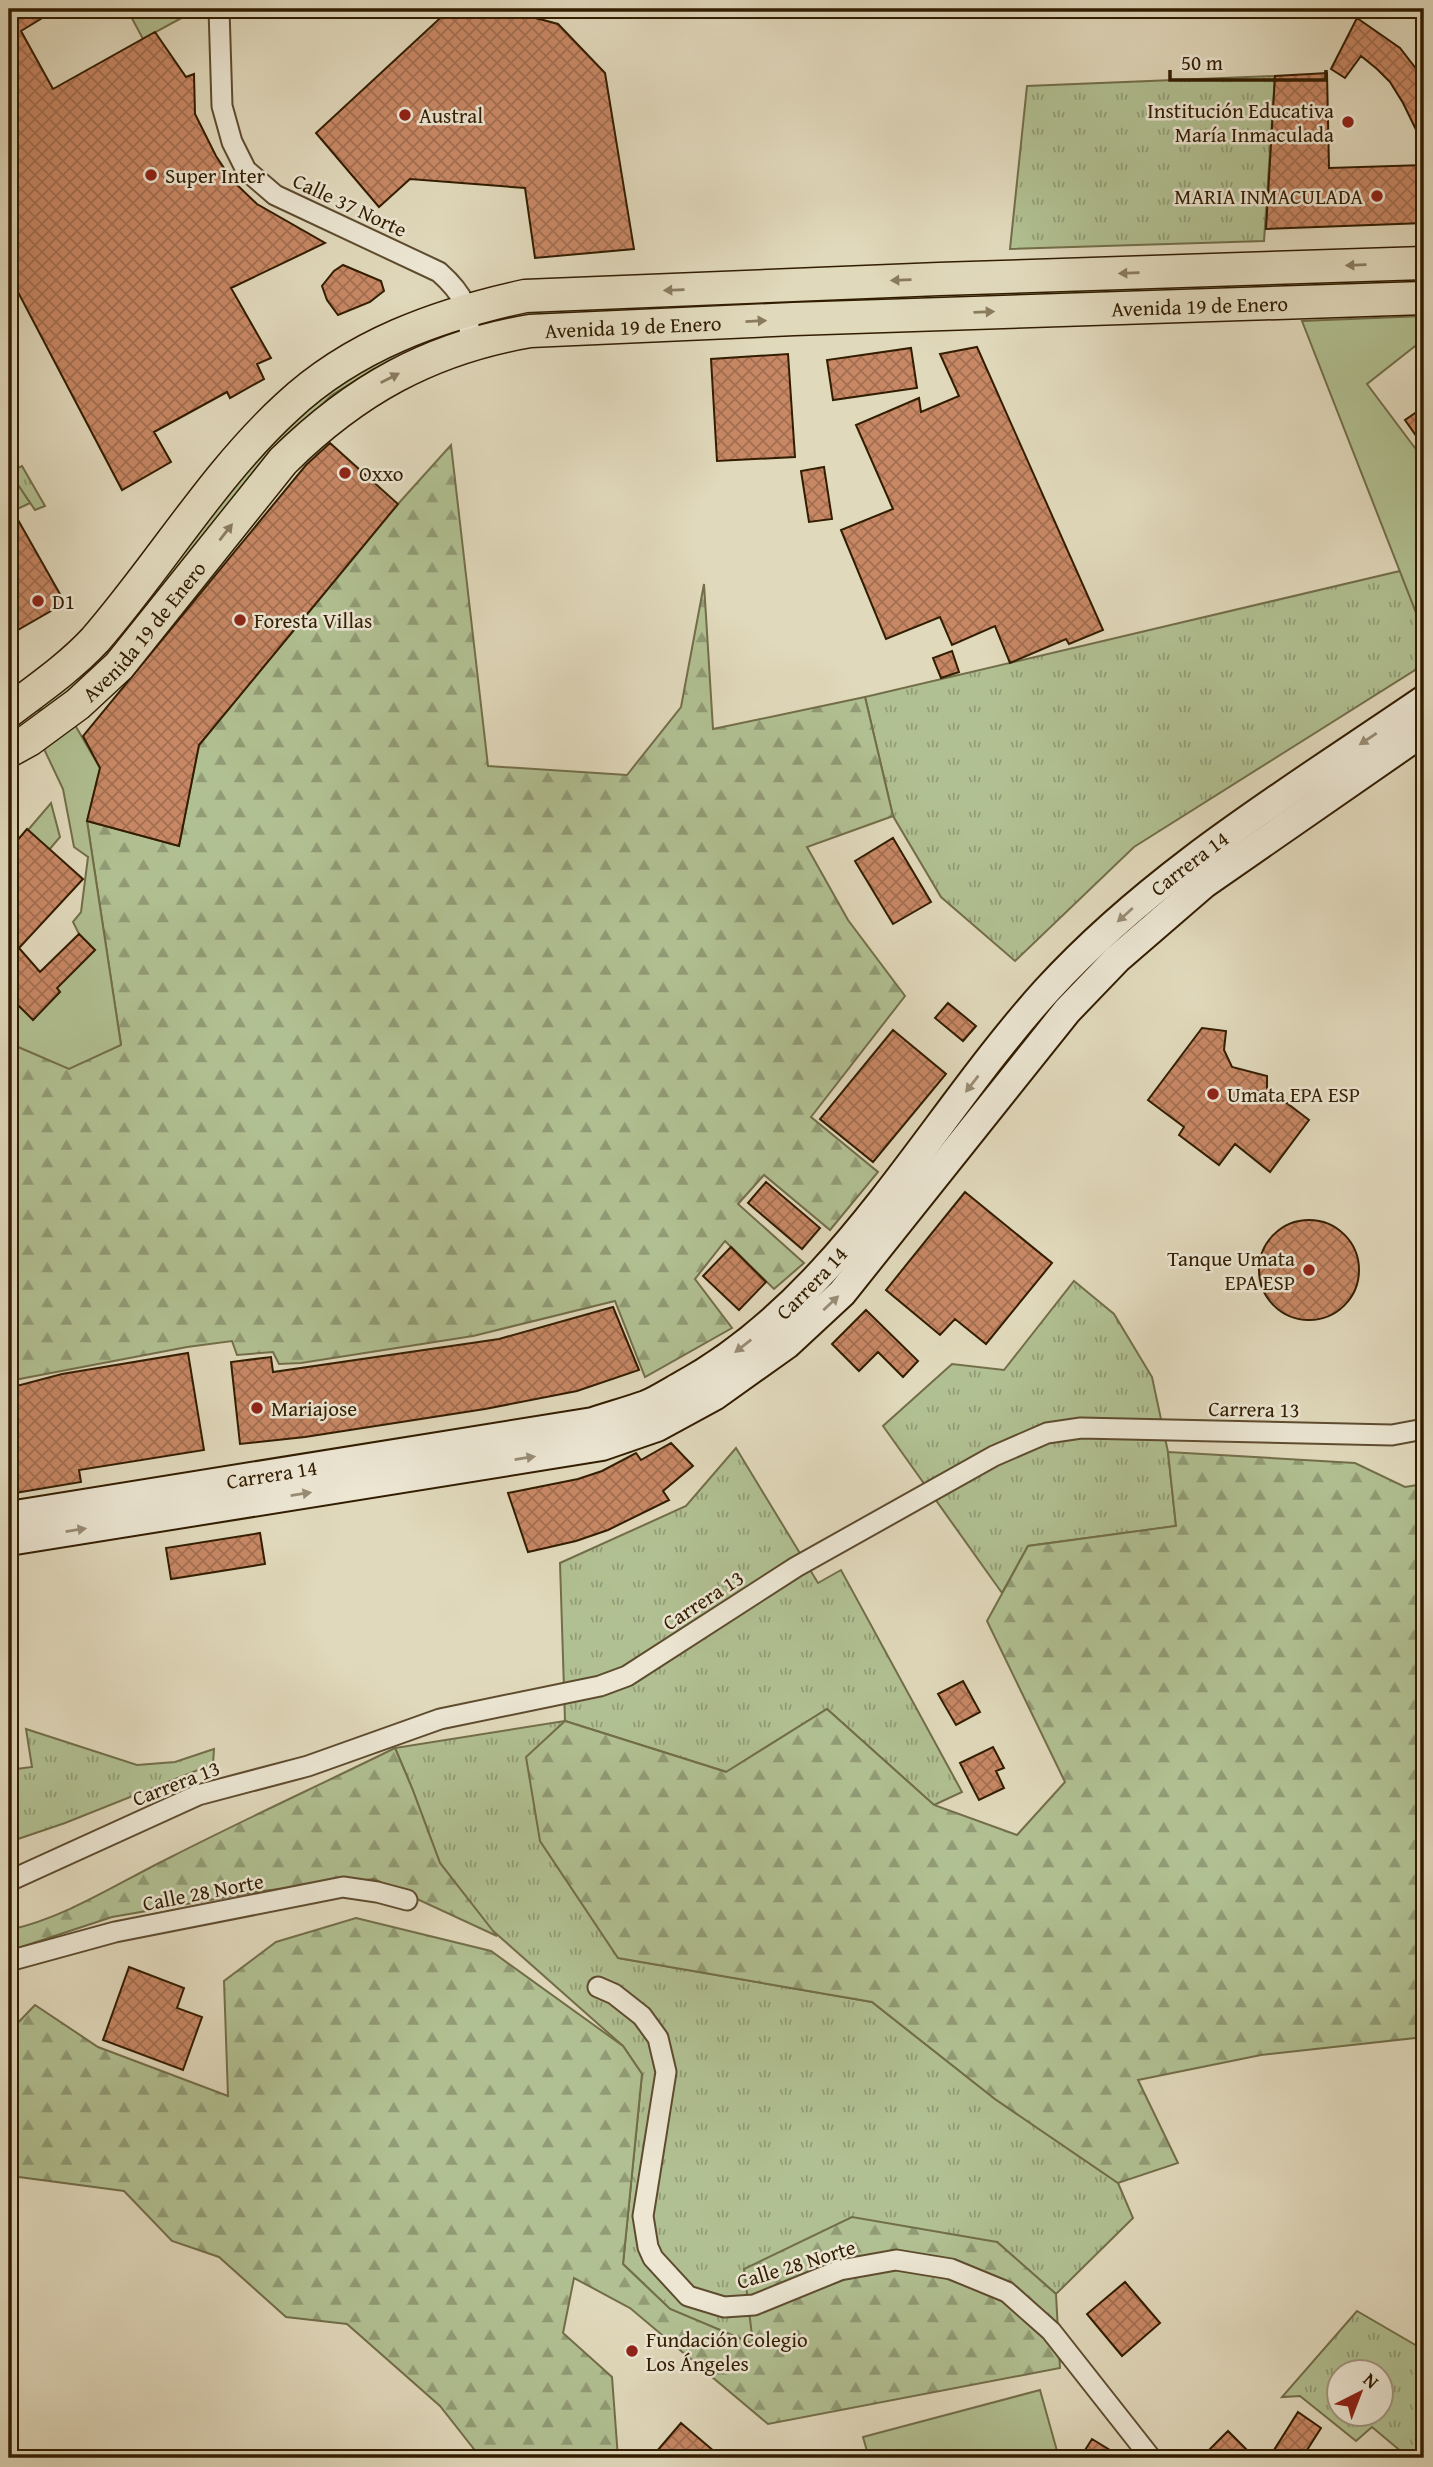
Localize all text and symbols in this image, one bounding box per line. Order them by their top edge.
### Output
scale bar [1170,38,1326,82]
text: 50 m [1181,47,1223,78]
place label: Institución Educativa María Inmaculada [1147,95,1334,150]
place label: Austral [419,100,483,131]
marker: Austral [397,107,413,123]
marker: Institución Educativa María Inmaculada [1340,114,1356,130]
place label: Super Inter [165,160,266,191]
street label: Calle 37 Norte [288,165,412,245]
marker: Super Inter [143,167,159,183]
place label: MARIA INMACULADA [1174,181,1363,212]
marker: MARIA INMACULADA [1369,188,1385,204]
one-way arrow [1345,260,1367,271]
one-way arrow [1117,267,1139,279]
one-way arrow [890,275,912,286]
one-way arrow [663,284,685,295]
street label: Avenida 19 de Enero [1111,287,1289,324]
street label: Avenida 19 de Enero [544,307,722,346]
one-way arrow [973,307,995,318]
one-way arrow [746,315,768,326]
one-way arrow [381,373,401,385]
place label: Oxxo [359,458,403,489]
marker: Oxxo [337,465,353,481]
one-way arrow [218,523,233,540]
street label: Avenida 19 de Enero [75,554,213,709]
place label: D1 [52,586,75,617]
marker: D1 [30,593,46,609]
place label: Foresta Villas [254,605,372,636]
marker: Foresta Villas [232,612,248,628]
one-way arrow [1359,732,1377,746]
street label: Carrera 14 [1143,823,1235,903]
one-way arrow [1117,907,1134,923]
one-way arrow [965,1074,980,1092]
place label: Umata EPA ESP [1227,1079,1360,1110]
marker: Umata EPA ESP [1205,1086,1221,1102]
street label: Carrera 14 [768,1239,854,1327]
place label: Tanque Umata EPA ESP [1167,1243,1295,1298]
marker: Tanque Umata EPA ESP [1301,1262,1317,1278]
one-way arrow [822,1296,839,1312]
one-way arrow [734,1339,752,1354]
place label: Mariajose [271,1393,357,1424]
street label: Carrera 13 [1208,1393,1300,1425]
marker: Mariajose [249,1400,265,1416]
street label: Carrera 14 [224,1451,319,1496]
one-way arrow [514,1452,536,1463]
one-way arrow [290,1488,312,1499]
one-way arrow [65,1524,87,1535]
street label: Carrera 13 [656,1562,750,1638]
street label: Carrera 13 [128,1752,224,1814]
street label: Calle 28 Norte [140,1865,266,1919]
street label: Calle 28 Norte [733,2231,859,2297]
place label: Fundación Colegio Los Ángeles [646,2324,808,2379]
marker: Fundación Colegio Los Ángeles [624,2343,640,2359]
north arrow [1324,2358,1394,2428]
text: N [1357,2366,1386,2395]

